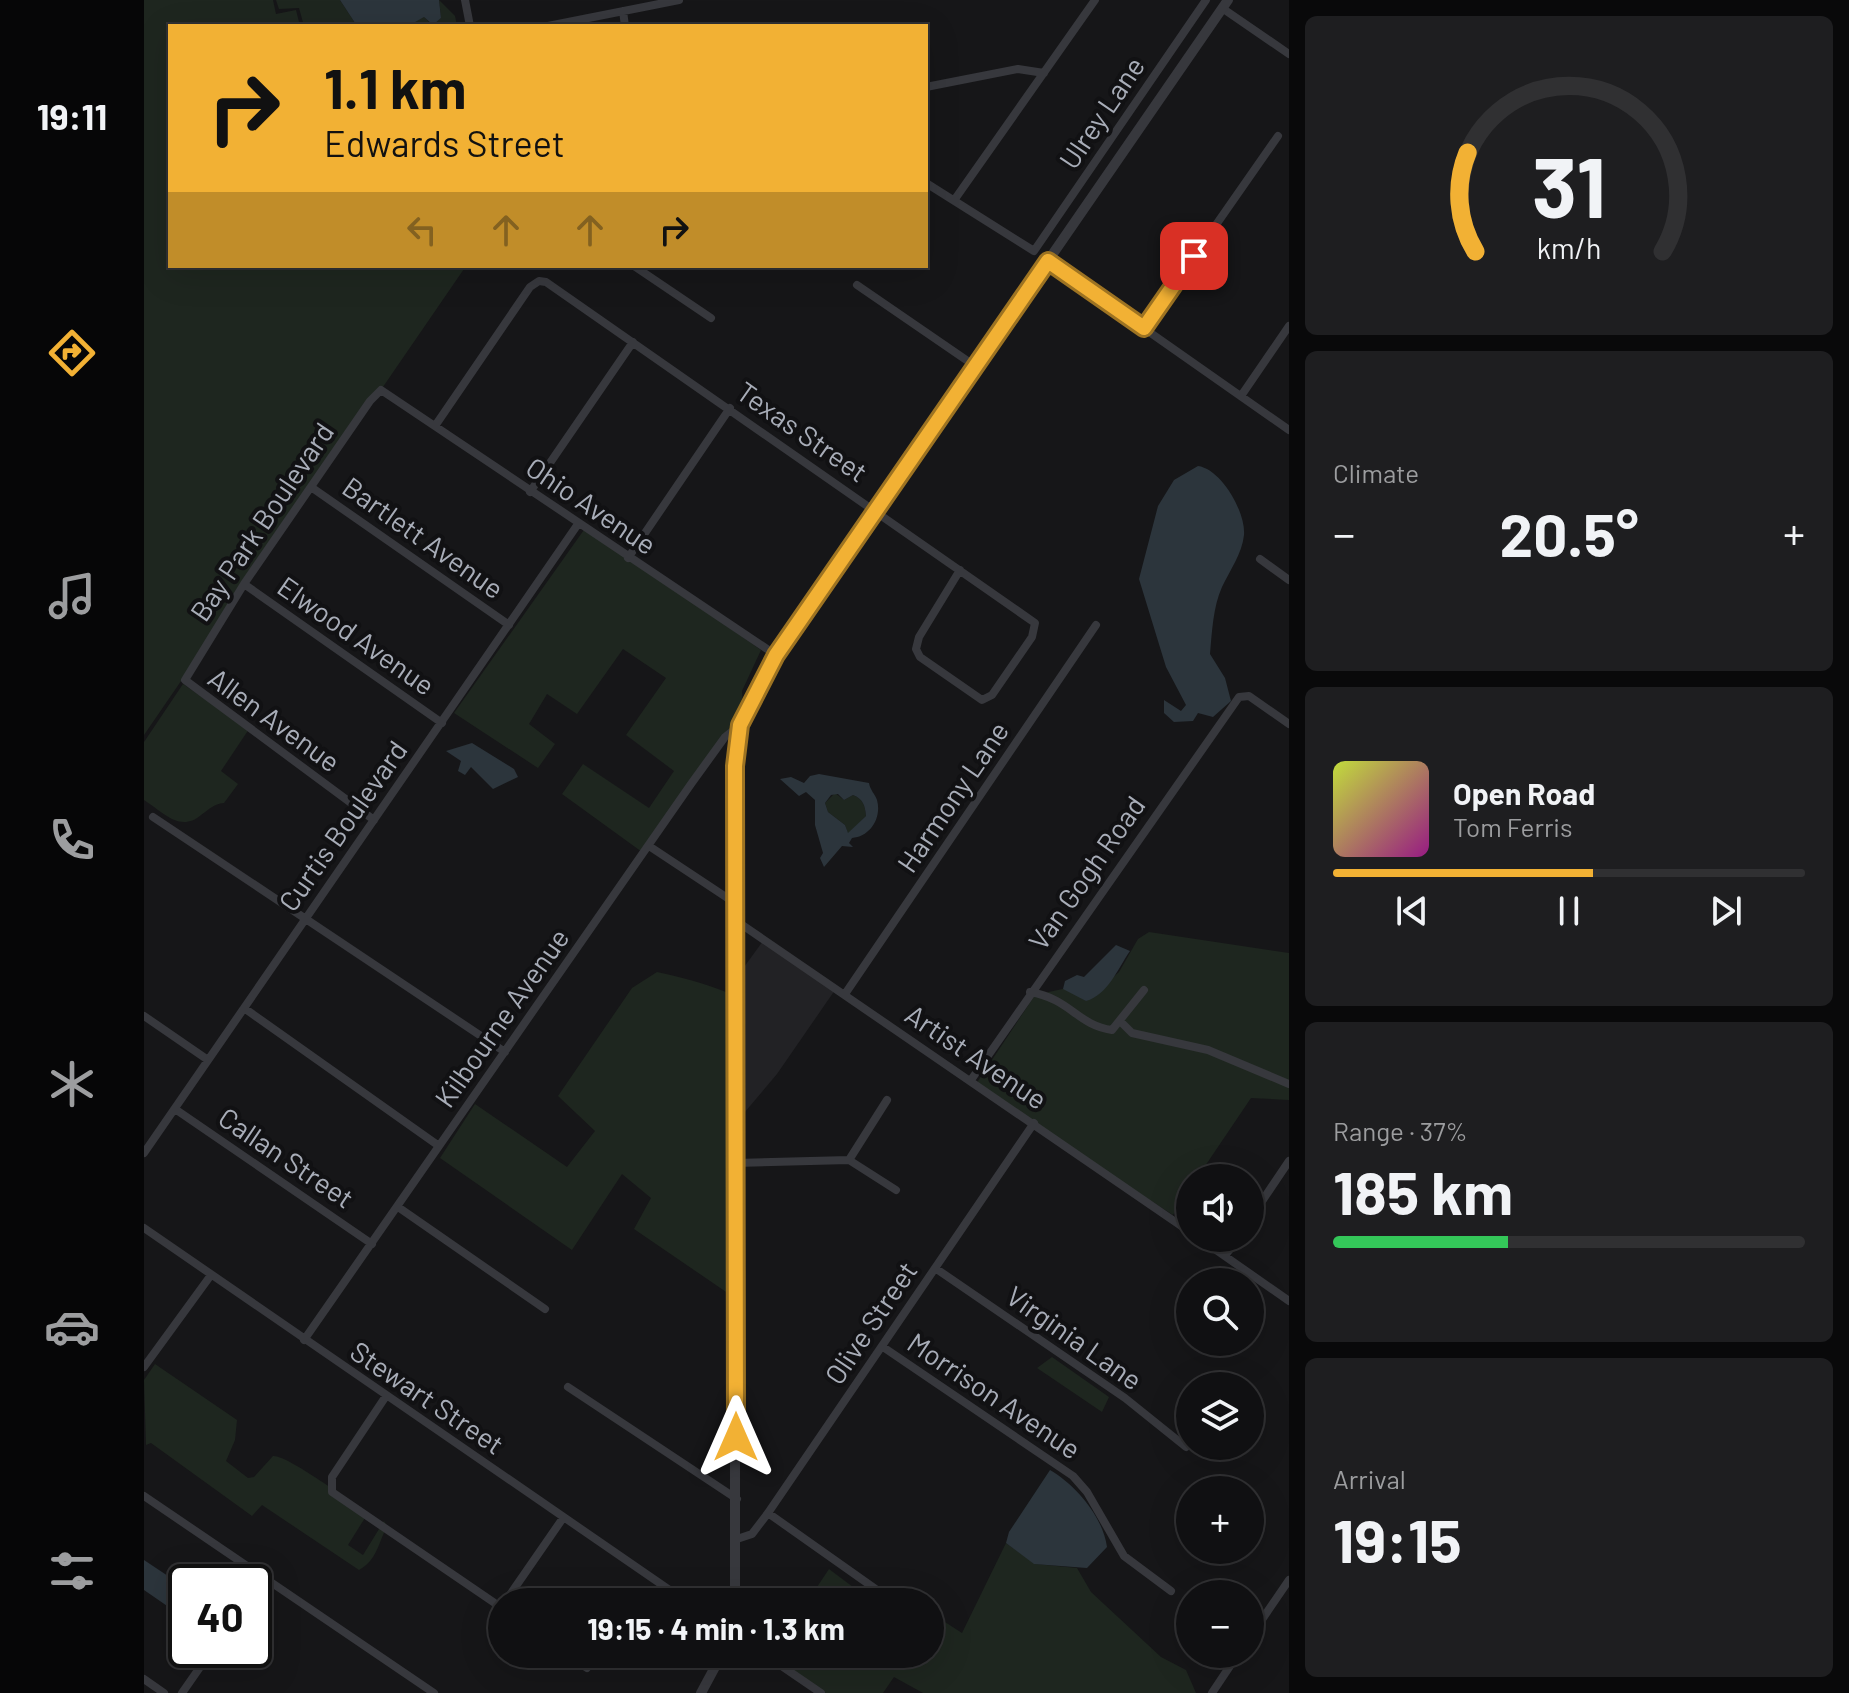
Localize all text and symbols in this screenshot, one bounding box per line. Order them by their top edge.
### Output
street label: Ulrey Lane [1051,50,1151,175]
text: 1.1 km [324,53,467,120]
icon: right [192,56,296,160]
text: 19:11 [37,94,107,137]
text: Edwards Street [324,121,565,164]
text: 31 [1532,134,1606,234]
icon: left [400,208,444,252]
icon: ahead [484,208,528,252]
icon: ahead [568,208,612,252]
icon: right [652,208,696,252]
pin [1160,222,1228,290]
text: km/h [1537,230,1601,265]
icon: arrive [1172,234,1216,278]
icon: directions [44,325,100,381]
street label: Texas Street [731,374,874,489]
street label: Bay Park Boulevard [182,416,340,627]
street label: Ohio Avenue [520,449,663,561]
text: Climate [1333,457,1419,488]
street label: Bartlett Avenue [337,469,511,605]
text: 20.5° [1500,497,1638,569]
text: − [1333,506,1355,559]
text: + [1783,506,1805,559]
icon: music [44,568,100,624]
street label: Elwood Avenue [272,569,441,702]
street label: Allen Avenue [202,660,347,778]
street label: Harmony Lane [889,715,1015,878]
street label: Curtis Boulevard [271,734,414,917]
text: Open Road [1453,775,1595,811]
street label: Van Gogh Road [1021,789,1152,956]
text: Tom Ferris [1453,811,1573,842]
icon: phone [44,812,100,868]
icon: previous [1390,889,1434,933]
icon: pause [1547,889,1591,933]
icon: next [1704,889,1748,933]
street label: Kilbourne Avenue [427,921,576,1113]
street label: Artist Avenue [899,996,1054,1116]
icon: climate [44,1056,100,1112]
street label: Callan Street [213,1100,360,1215]
text: Range · 37% [1333,1115,1468,1146]
text: 185 km [1333,1155,1513,1227]
map controls [1176,1164,1264,1668]
button: sound [1176,1164,1264,1252]
street label: Olive Street [817,1255,924,1390]
button: search [1176,1268,1264,1356]
street label: Virginia Lane [1000,1278,1149,1396]
icon: car [44,1299,100,1355]
street label: Morrison Avenue [902,1325,1087,1466]
street label: Stewart Street [344,1333,511,1461]
button: layers [1176,1372,1264,1460]
position arrow [694,1395,778,1479]
text: Arrival [1333,1463,1406,1494]
button: + [1176,1476,1264,1564]
text: 19:15 [1333,1503,1462,1575]
icon: filters [44,1543,100,1599]
speed limit sign: 40 [168,1564,272,1668]
button: − [1176,1580,1264,1668]
text: 19:15 · 4 min · 1.3 km [587,1610,845,1646]

